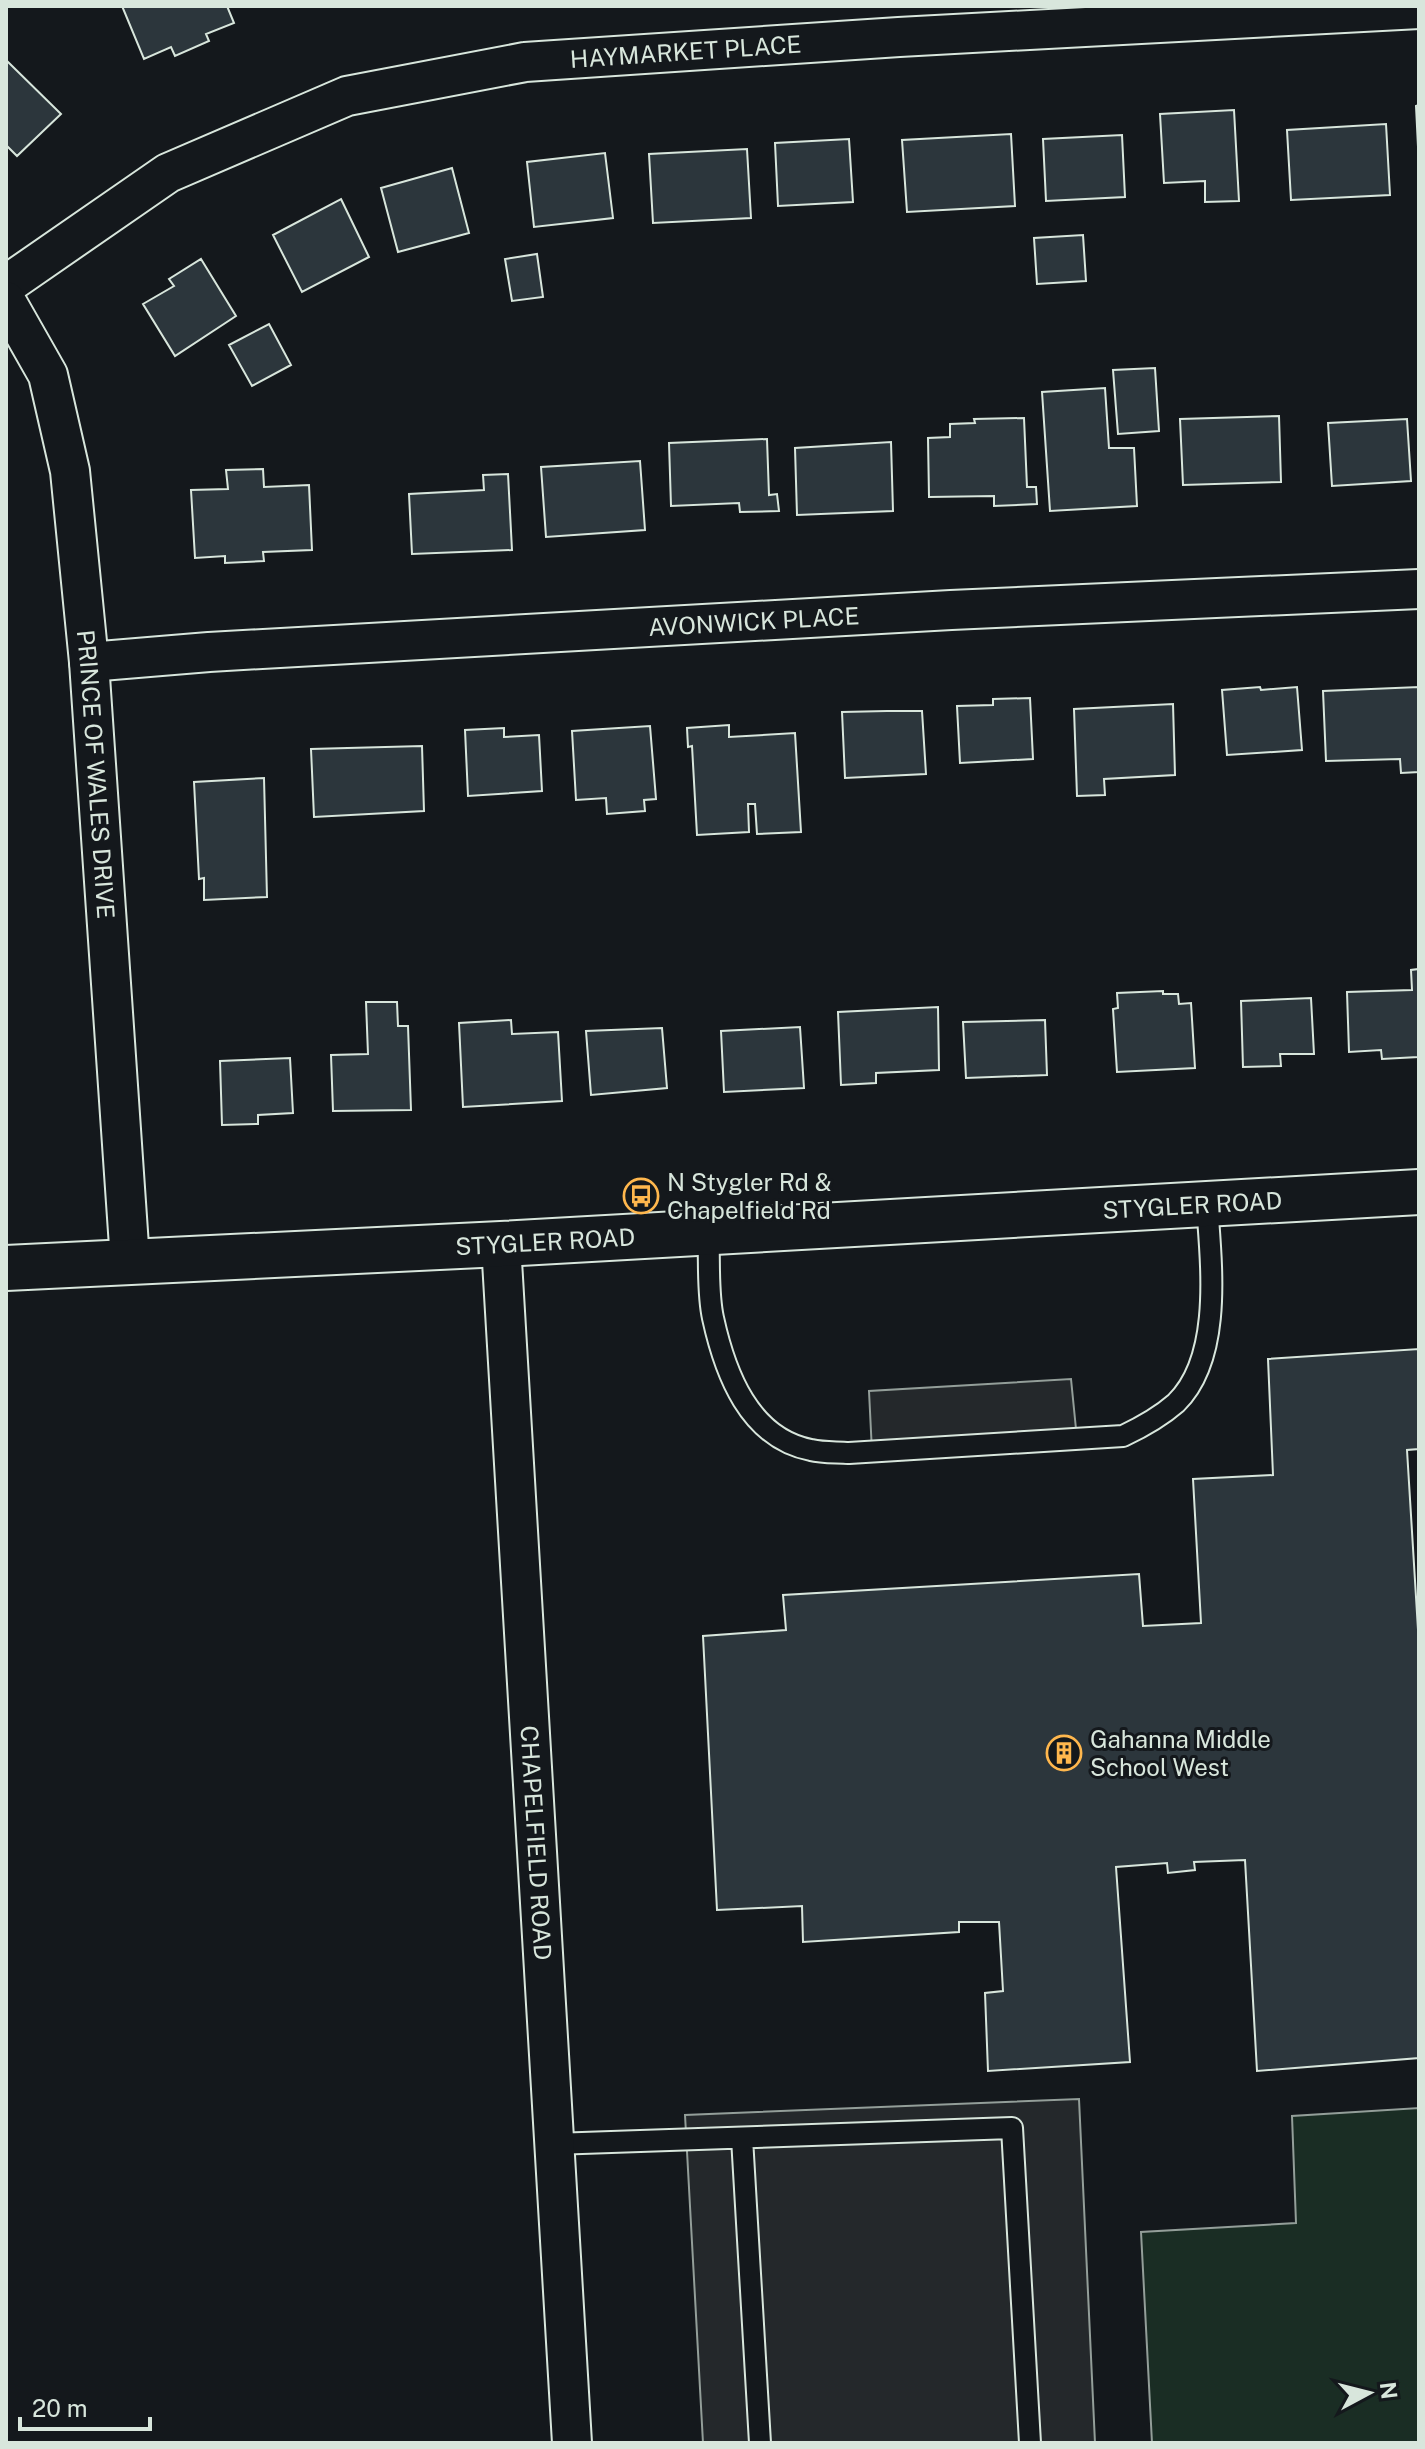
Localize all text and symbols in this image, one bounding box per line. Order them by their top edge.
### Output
street label: HAYMARKET PLACE [569,30,802,73]
street label: AVONWICK PLACE [647,601,860,641]
street label: PRINCE OF WALES DRIVE [72,628,121,920]
place label: N Stygler Rd & Chapelfield Rd [667,1168,832,1224]
bus stop icon: N Stygler Rd & Chapelfield Rd [622,1177,660,1215]
street label: STYGLER ROAD [1102,1186,1283,1224]
street label: STYGLER ROAD [455,1222,636,1260]
street label: CHAPELFIELD ROAD [516,1725,557,1961]
place label: Gahanna Middle School West [1090,1725,1271,1781]
building icon: Gahanna Middle School West [1045,1734,1083,1772]
north arrow [1329,2353,1409,2433]
text: N [1375,2380,1403,2401]
scale bar [20,2381,150,2431]
text: 20 m [32,2394,88,2422]

